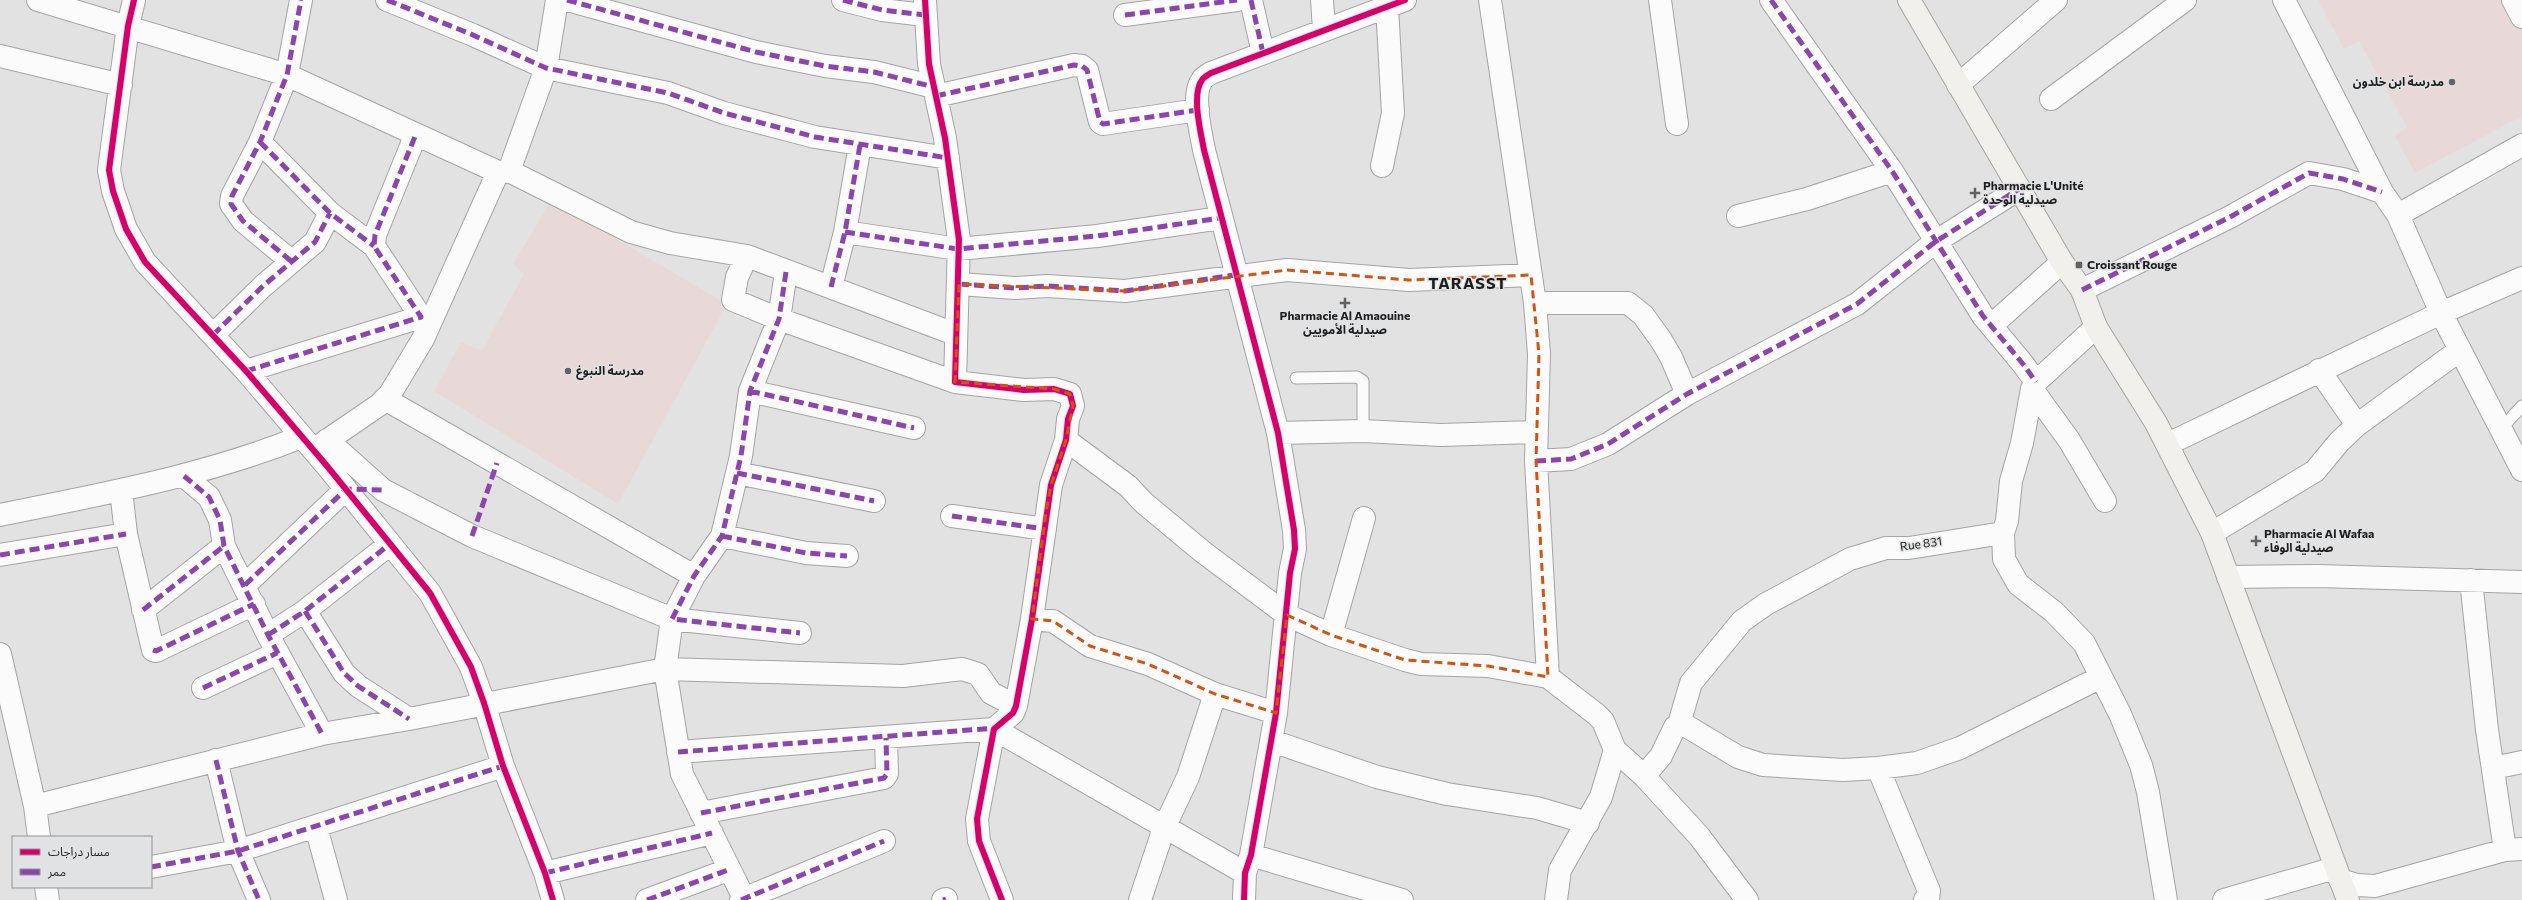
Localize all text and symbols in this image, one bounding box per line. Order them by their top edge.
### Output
place label: مدرسة ابن خلدون [2353,74,2444,89]
marker: مدرسة ابن خلدون [2447,77,2457,87]
place label: Pharmacie L'Unité صيدلية الوحدة [1983,178,2084,207]
marker: Pharmacie L'Unité صيدلية الوحدة [1970,188,1980,198]
place label: Croissant Rouge [2087,257,2177,271]
marker: Croissant Rouge [2074,260,2084,270]
district label: TARASST [1428,273,1508,292]
marker: Pharmacie Al Amaouine صيدلية الأمويين [1340,298,1350,308]
place label: Pharmacie Al Amaouine صيدلية الأمويين [1280,308,1410,337]
place label: مدرسة النبوغ [576,363,644,380]
marker: مدرسة النبوغ [563,366,573,376]
place label: Pharmacie Al Wafaa صيدلية الوفاء [2264,526,2374,555]
street label: Rue 831 [1899,533,1943,553]
marker: Pharmacie Al Wafaa صيدلية الوفاء [2251,536,2261,546]
legend [12,836,152,888]
text: مسار دراجات [48,844,110,859]
text: ممر [47,864,66,879]

